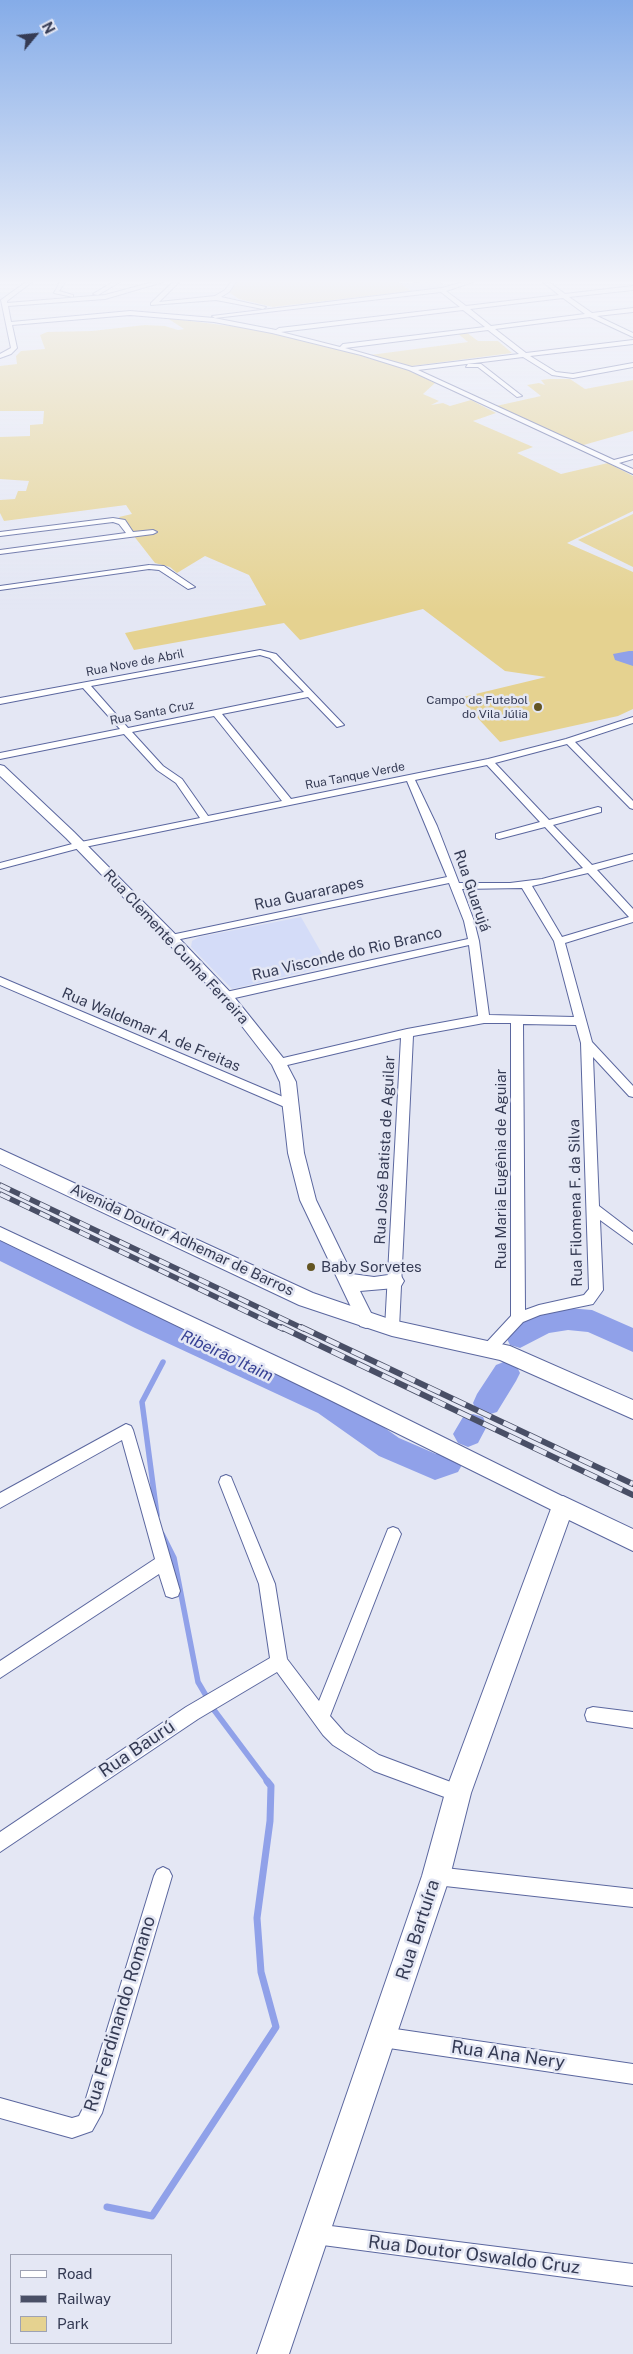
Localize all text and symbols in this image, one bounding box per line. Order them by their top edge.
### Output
north arrow [10,10,60,60]
text: N [39,19,58,37]
street label: Rua Nove de Abril [85,646,185,680]
place label: Campo de Futebol do Vila Júlia [426,693,528,721]
street label: Rua Santa Cruz [109,698,195,728]
marker: Campo de Futebol do Vila Júlia [532,701,544,713]
street label: Rua Tanque Verde [304,759,406,793]
street label: Rua Guarujá [450,848,494,934]
street label: Rua Clemente Cunha Ferreira [100,866,252,1028]
street label: Rua Guararapes [253,874,365,914]
street label: Rua Visconde do Rio Branco [250,923,444,985]
street label: Rua Waldemar A. de Freitas [59,984,243,1076]
street label: Rua José Batista de Aguilar [371,1055,399,1245]
street label: Rua Maria Eugênia de Aguiar [492,1069,510,1269]
street label: Rua Filomena F. da Silva [566,1119,586,1287]
street label: Avenida Doutor Adhemar de Barros [67,1180,297,1300]
place label: Baby Sorvetes [321,1258,422,1276]
marker: Baby Sorvetes [305,1261,317,1273]
water label: Ribeirão Itaim [178,1326,276,1386]
street label: Rua Baurú [95,1716,179,1782]
street label: Rua Bartuíra [392,1877,444,1983]
street label: Rua Ferdinando Romano [80,1913,160,2115]
street label: Rua Ana Nery [450,2036,566,2074]
street label: Rua Doutor Oswaldo Cruz [367,2231,581,2279]
legend [10,2254,172,2344]
text: Road [57,2265,93,2282]
text: Railway [57,2290,111,2307]
text: Park [57,2315,89,2332]

